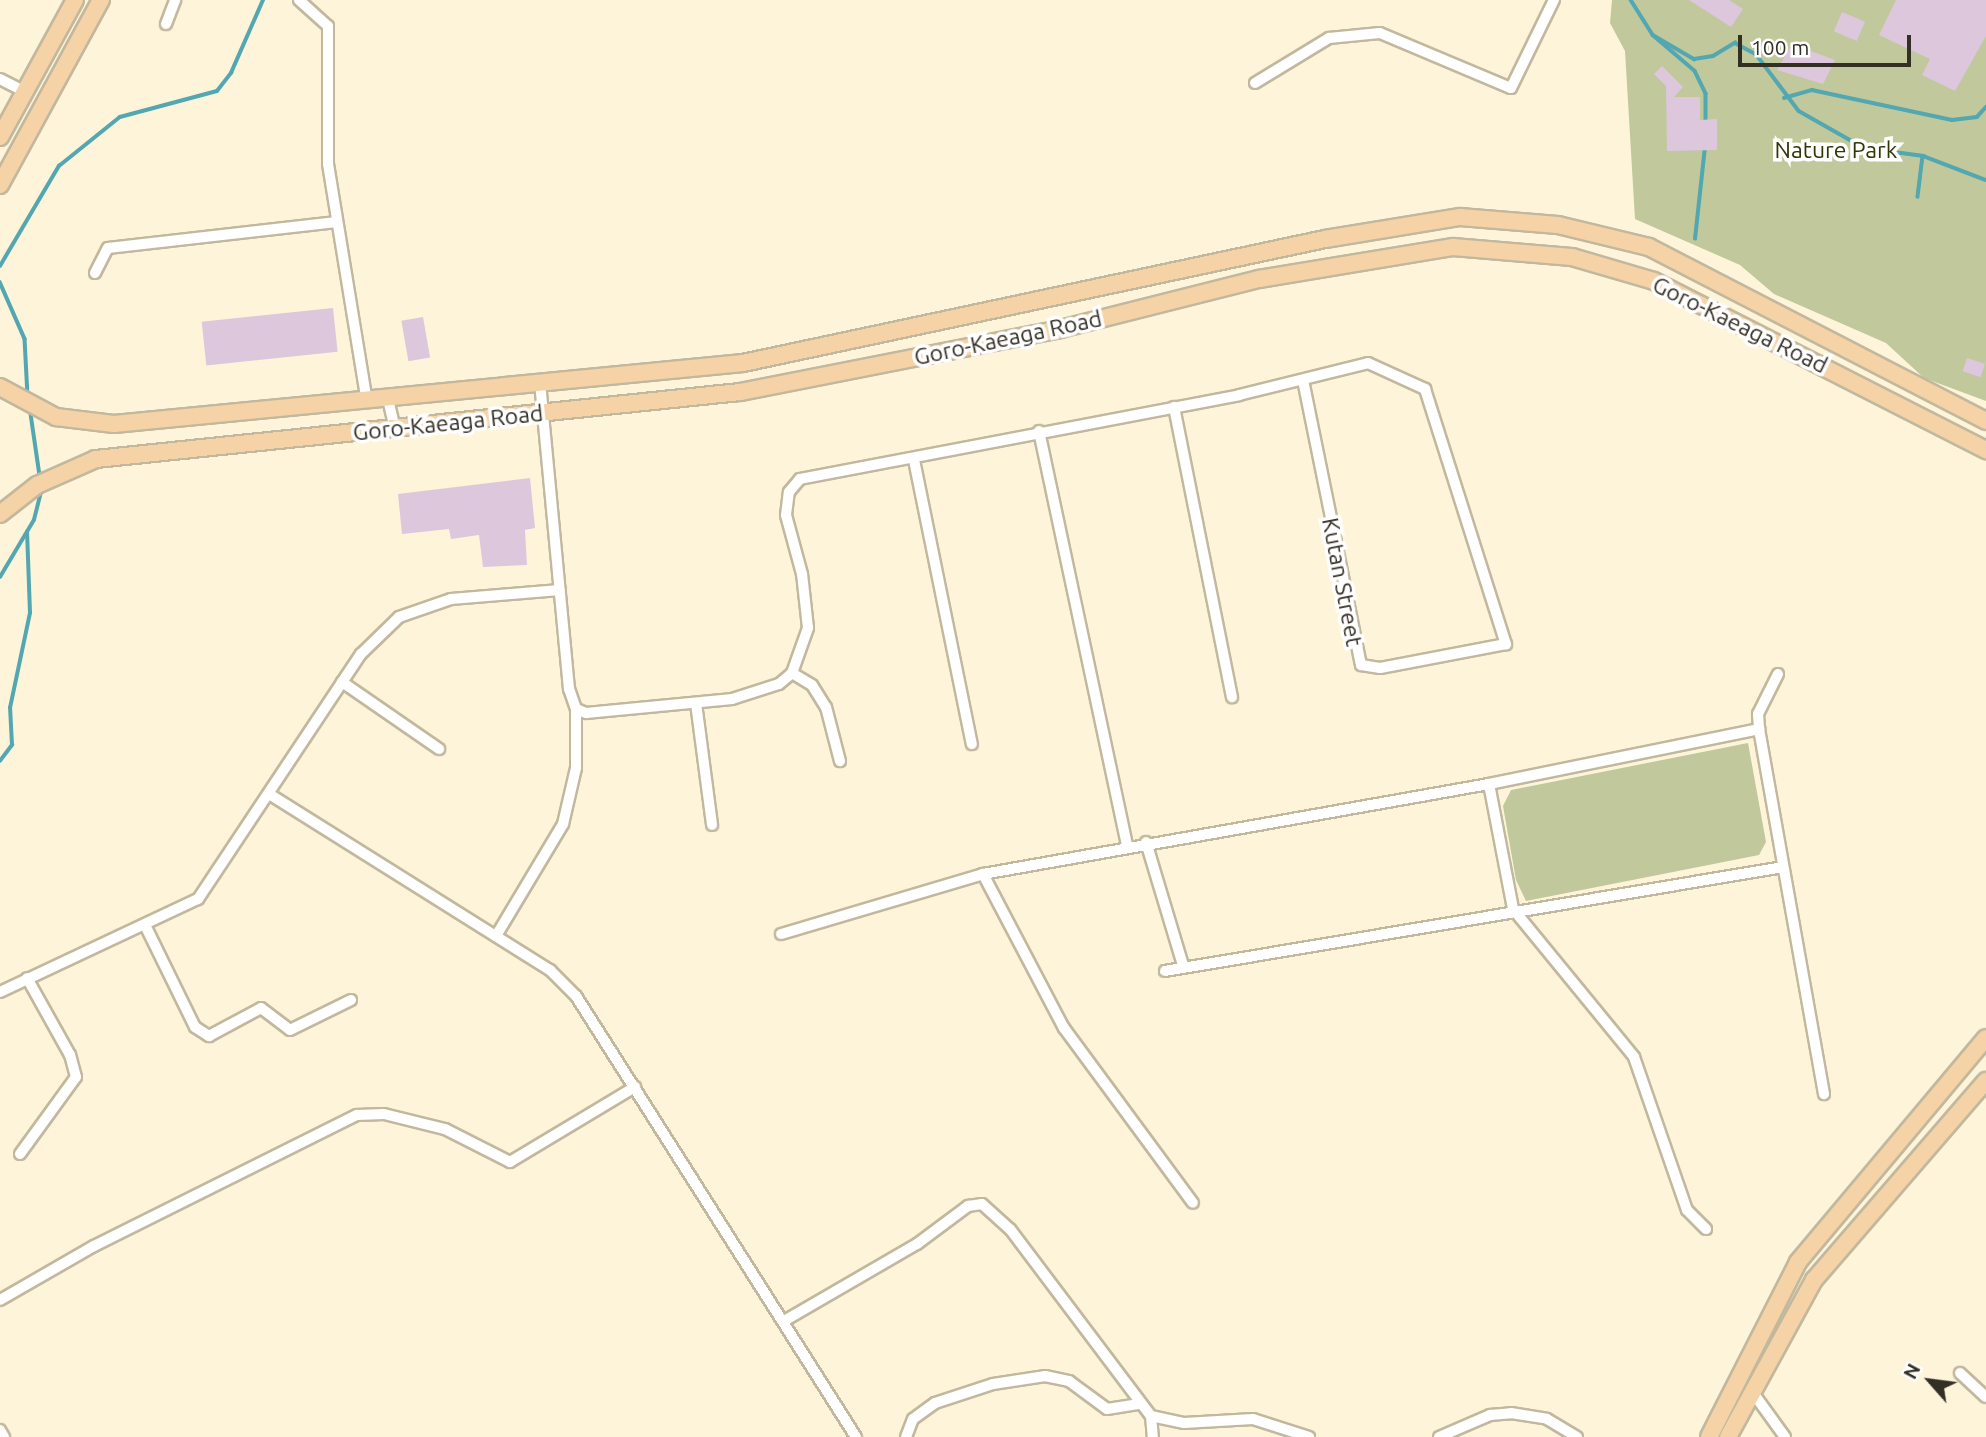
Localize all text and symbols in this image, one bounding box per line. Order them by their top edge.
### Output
scale bar [1741,21,1914,65]
text: 100 m [1751,35,1809,59]
park label: Nature Park [1775,136,1897,164]
street label: Goro-Kaeaga Road [1648,271,1832,379]
street label: Goro-Kaeaga Road [912,305,1104,371]
street label: Goro-Kaeaga Road [351,399,545,447]
street label: Kutan Street [1316,515,1368,649]
north arrow [1895,1346,1965,1416]
text: N [1898,1360,1925,1383]

